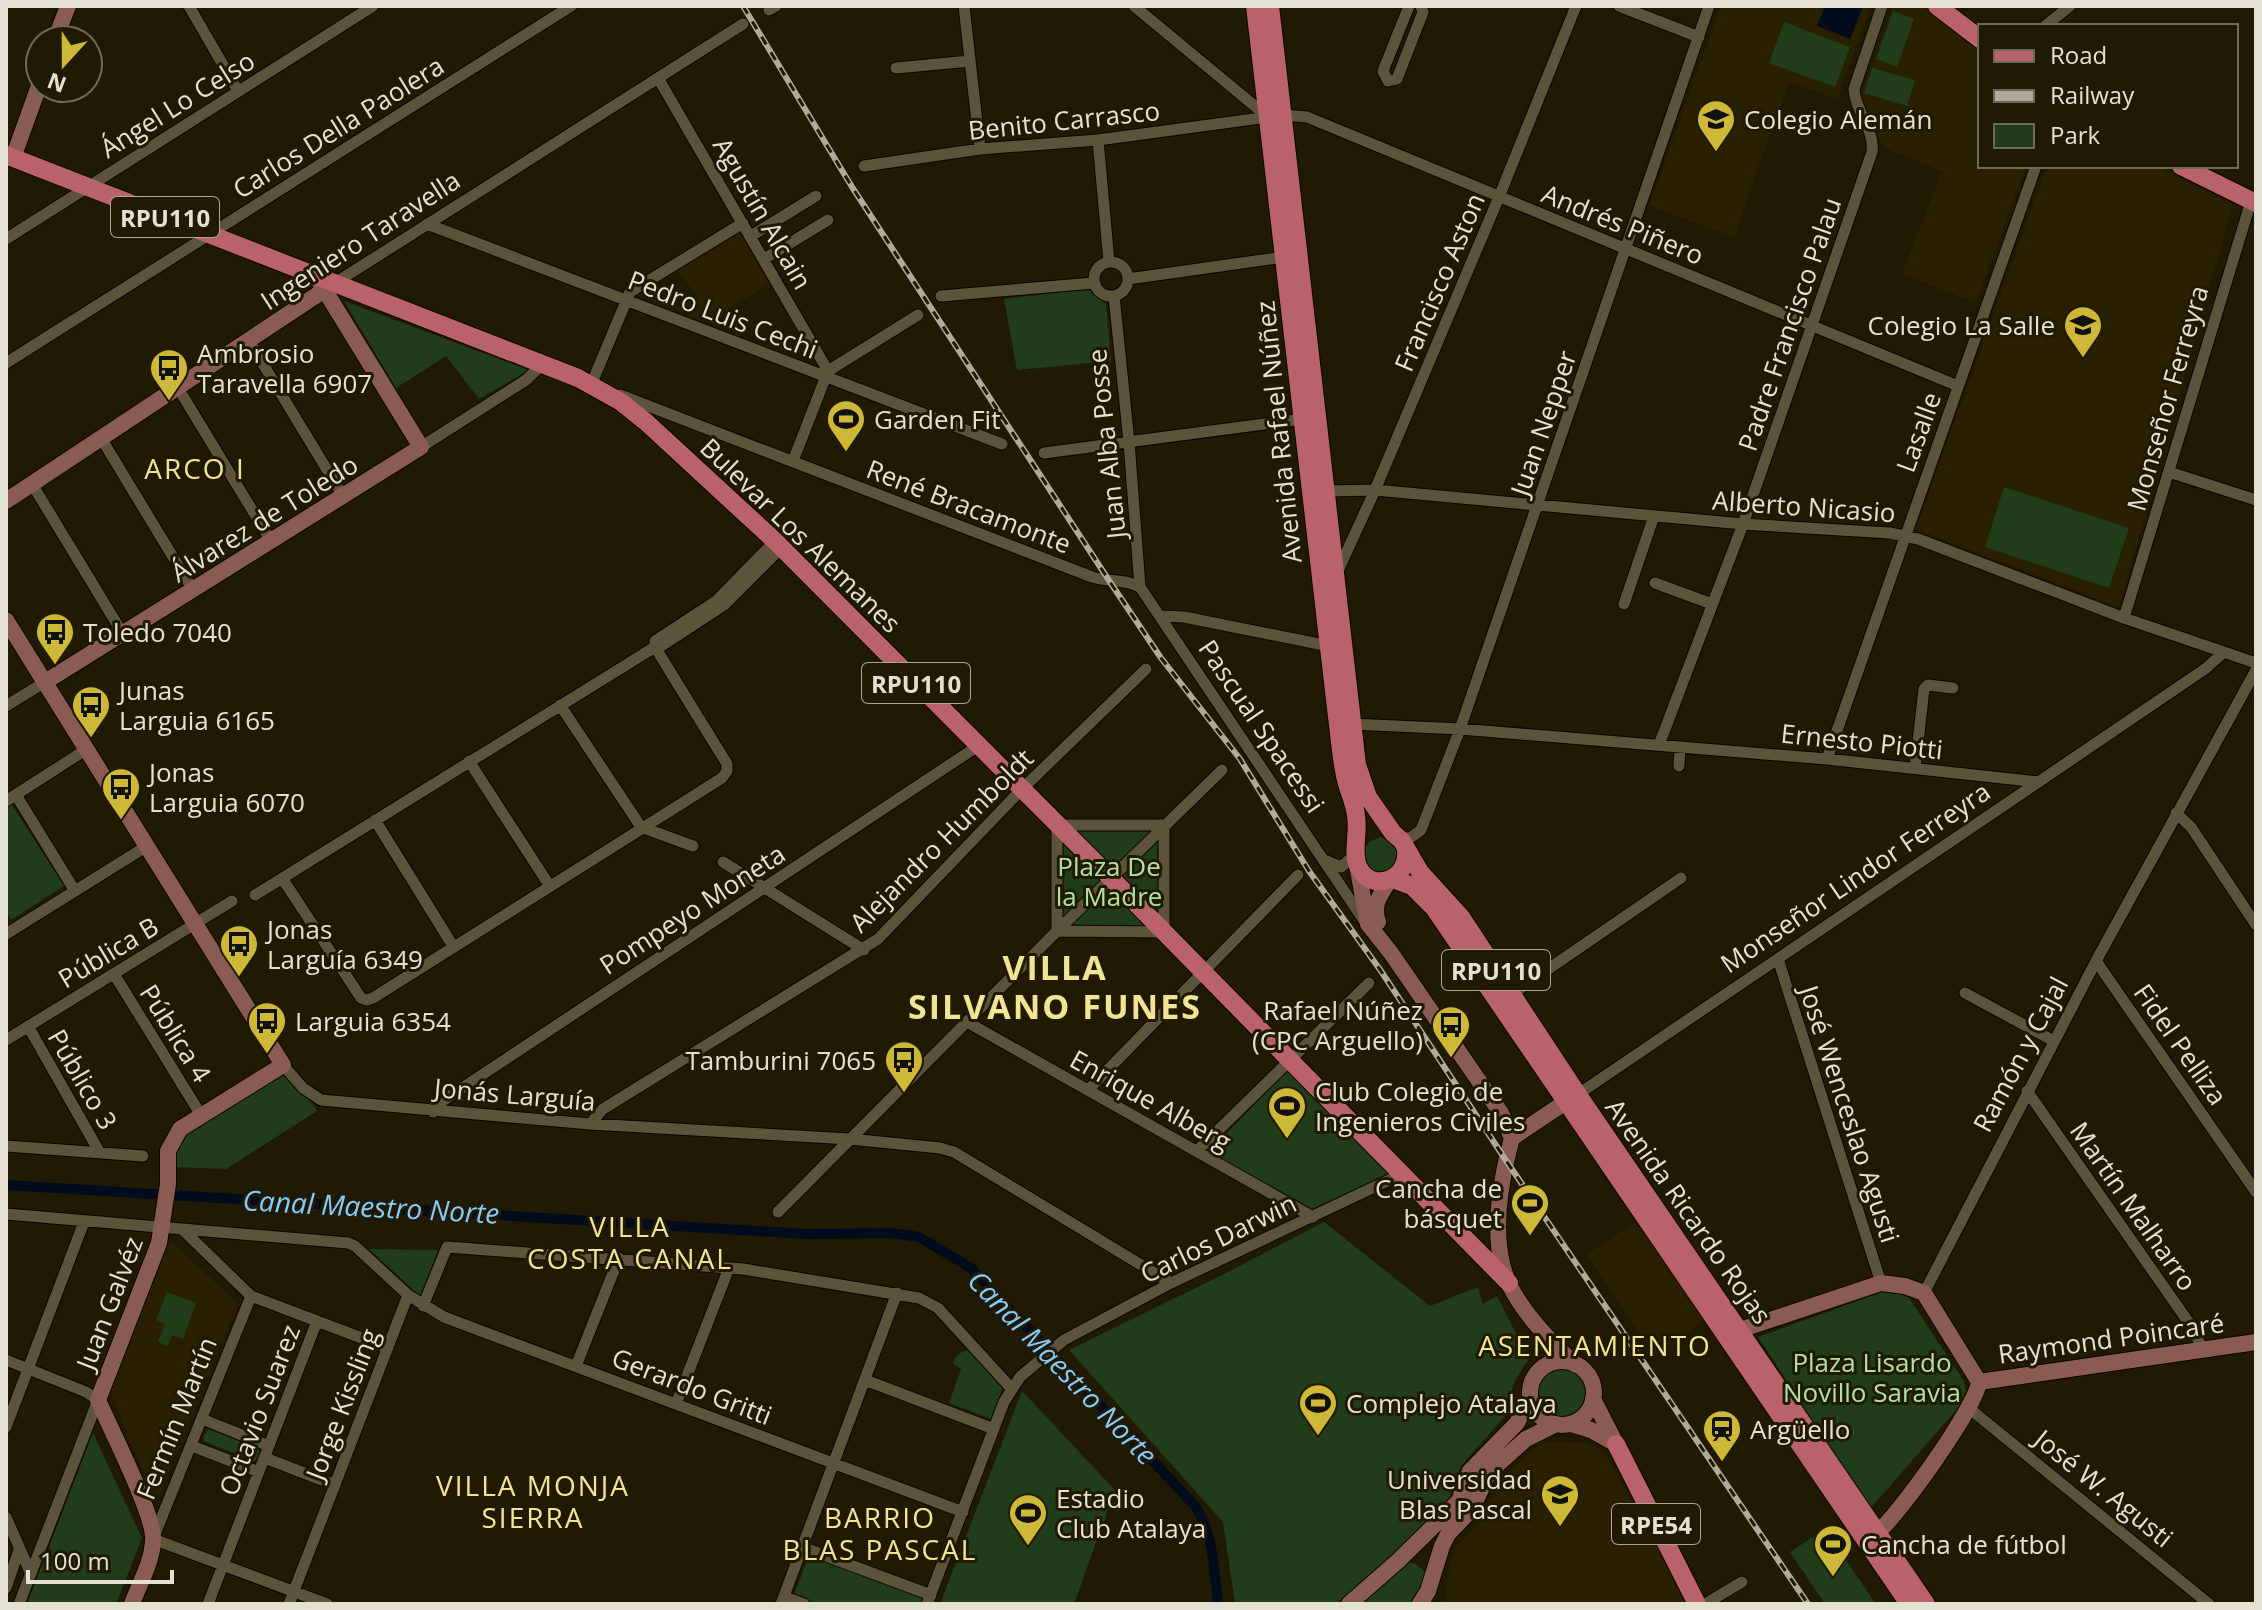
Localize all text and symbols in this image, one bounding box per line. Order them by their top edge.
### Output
north arrow [24,24,104,104]
legend [1978,24,2238,168]
text: Road [2050,38,2107,71]
street label: Ángel Lo Celso [93,42,261,166]
street label: Carlos Della Paolera [226,47,450,207]
text: N [43,66,70,101]
text: Railway [2050,78,2135,111]
street label: Benito Carrasco [966,92,1162,148]
school or university icon: Colegio Alemán [1695,98,1737,153]
place label: Colegio Alemán [1744,101,1932,137]
text: Park [2050,118,2101,151]
street label: Agustín Alcain [705,130,821,296]
street label: Ingeniero Taravella [253,162,467,318]
street label: Andrés Piñero [1537,175,1709,273]
street label: Francisco Aston [1385,187,1493,377]
street label: Padre Francisco Palau [1729,193,1849,455]
road number: RPU110 [111,197,219,237]
street label: Pedro Luis Cechi [623,261,823,367]
street label: Monseñor Ferreyra [2118,281,2216,515]
street label: Avenida Rafael Núñez [1246,299,1310,565]
school or university icon: Colegio La Salle [2062,304,2104,359]
place label: Colegio La Salle [1868,307,2055,343]
place label: Ambrosio Taravella 6907 [197,335,372,401]
street label: Juan Nepper [1500,345,1585,503]
bus stop icon: Ambrosio Taravella 6907 [148,347,190,402]
street label: Juan Alba Posse [1078,347,1134,544]
street label: Lasalle [1887,387,1949,477]
sports icon: Garden Fit [825,398,867,453]
place label: Garden Fit [874,401,1000,437]
street label: Bulevar Los Alemanes [693,430,909,640]
street label: Álvarez de Toledo [163,446,365,590]
district label: ARCO I [144,449,246,487]
street label: René Bracamonte [862,450,1076,562]
street label: Alberto Nicasio [1711,482,1897,530]
bus stop icon: Toledo 7040 [34,611,76,666]
place label: Toledo 7040 [83,614,232,650]
street label: Pascual Spacessi [1191,632,1333,820]
road number: RPU110 [862,663,970,703]
place label: Junas Larguia 6165 [116,672,275,738]
bus stop icon: Junas Larguia 6165 [70,684,112,739]
street label: Ernesto Piotti [1779,715,1945,767]
street label: Alejandro Humboldt [841,740,1041,940]
place label: Jonas Larguia 6070 [146,754,305,820]
bus stop icon: Jonas Larguia 6070 [100,766,142,821]
street label: Monseñor Lindor Ferreyra [1713,773,1997,981]
street label: Pompeyo Moneta [592,835,792,983]
park label: Plaza De la Madre [1056,848,1162,914]
street label: Pública B [51,908,165,996]
place label: Jonas Larguía 6349 [264,911,423,977]
bus stop icon: Jonas Larguía 6349 [218,923,260,978]
district label: VILLA SILVANO FUNES [908,944,1202,1029]
road number: RPU110 [1442,950,1550,990]
street label: Ramón y Cajal [1964,970,2076,1138]
street label: Fidel Pelliza [2126,976,2236,1112]
street label: Pública 4 [132,977,220,1089]
street label: José Wenceslao Agusti [1790,978,1909,1247]
place label: Rafael Núñez (CPC Arguello) [1252,992,1423,1058]
bus stop icon: Larguia 6354 [246,1000,288,1055]
place label: Larguia 6354 [295,1003,451,1039]
bus stop icon: Rafael Núñez (CPC Arguello) [1430,1004,1472,1059]
street label: Público 3 [40,1022,126,1136]
bus stop icon: Tamburini 7065 [883,1039,925,1094]
street label: Enrique Alberg [1064,1041,1238,1159]
place label: Tamburini 7065 [685,1042,876,1078]
street label: Jonás Larguía [430,1069,597,1119]
place label: Club Colegio de Ingenieros Civiles [1315,1073,1526,1139]
sports icon: Club Colegio de Ingenieros Civiles [1266,1085,1308,1140]
street label: Avenida Ricardo Rojas [1598,1091,1780,1331]
street label: Martín Malharro [2062,1114,2206,1298]
place label: Cancha de básquet [1375,1170,1502,1236]
water label: Canal Maestro Norte [242,1180,500,1232]
sports icon: Cancha de básquet [1509,1182,1551,1237]
street label: Carlos Darwin [1134,1185,1302,1291]
district label: VILLA COSTA CANAL [527,1207,733,1277]
street label: Juan Galvéz [66,1231,151,1377]
water label: Canal Maestro Norte [960,1261,1166,1473]
street label: Raymond Poincaré [1996,1304,2226,1372]
street label: Octavio Suarez [210,1319,308,1501]
street label: Jorge Kissling [296,1323,387,1488]
district label: ASENTAMIENTO [1478,1326,1712,1364]
street label: Fermín Martín [127,1331,225,1505]
street label: Gerardo Gritti [607,1339,777,1433]
park label: Plaza Lisardo Novillo Saravia [1783,1344,1961,1410]
sports icon: Complejo Atalaya [1297,1382,1339,1437]
place label: Complejo Atalaya [1346,1385,1557,1421]
station icon: Argüello [1701,1408,1743,1463]
place label: Argüello [1750,1411,1851,1447]
street label: José W. Agusti [2025,1419,2181,1555]
place label: Universidad Blas Pascal [1387,1461,1532,1527]
district label: VILLA MONJA SIERRA [436,1466,630,1536]
school or university icon: Universidad Blas Pascal [1539,1473,1581,1528]
place label: Estadio Club Atalaya [1056,1480,1206,1546]
sports icon: Estadio Club Atalaya [1007,1492,1049,1547]
district label: BARRIO BLAS PASCAL [783,1498,977,1568]
road number: RPE54 [1612,1504,1700,1544]
sports icon: Cancha de fútbol [1812,1523,1854,1578]
place label: Cancha de fútbol [1861,1526,2067,1562]
scale bar [28,1534,172,1584]
text: 100 m [40,1544,110,1577]

